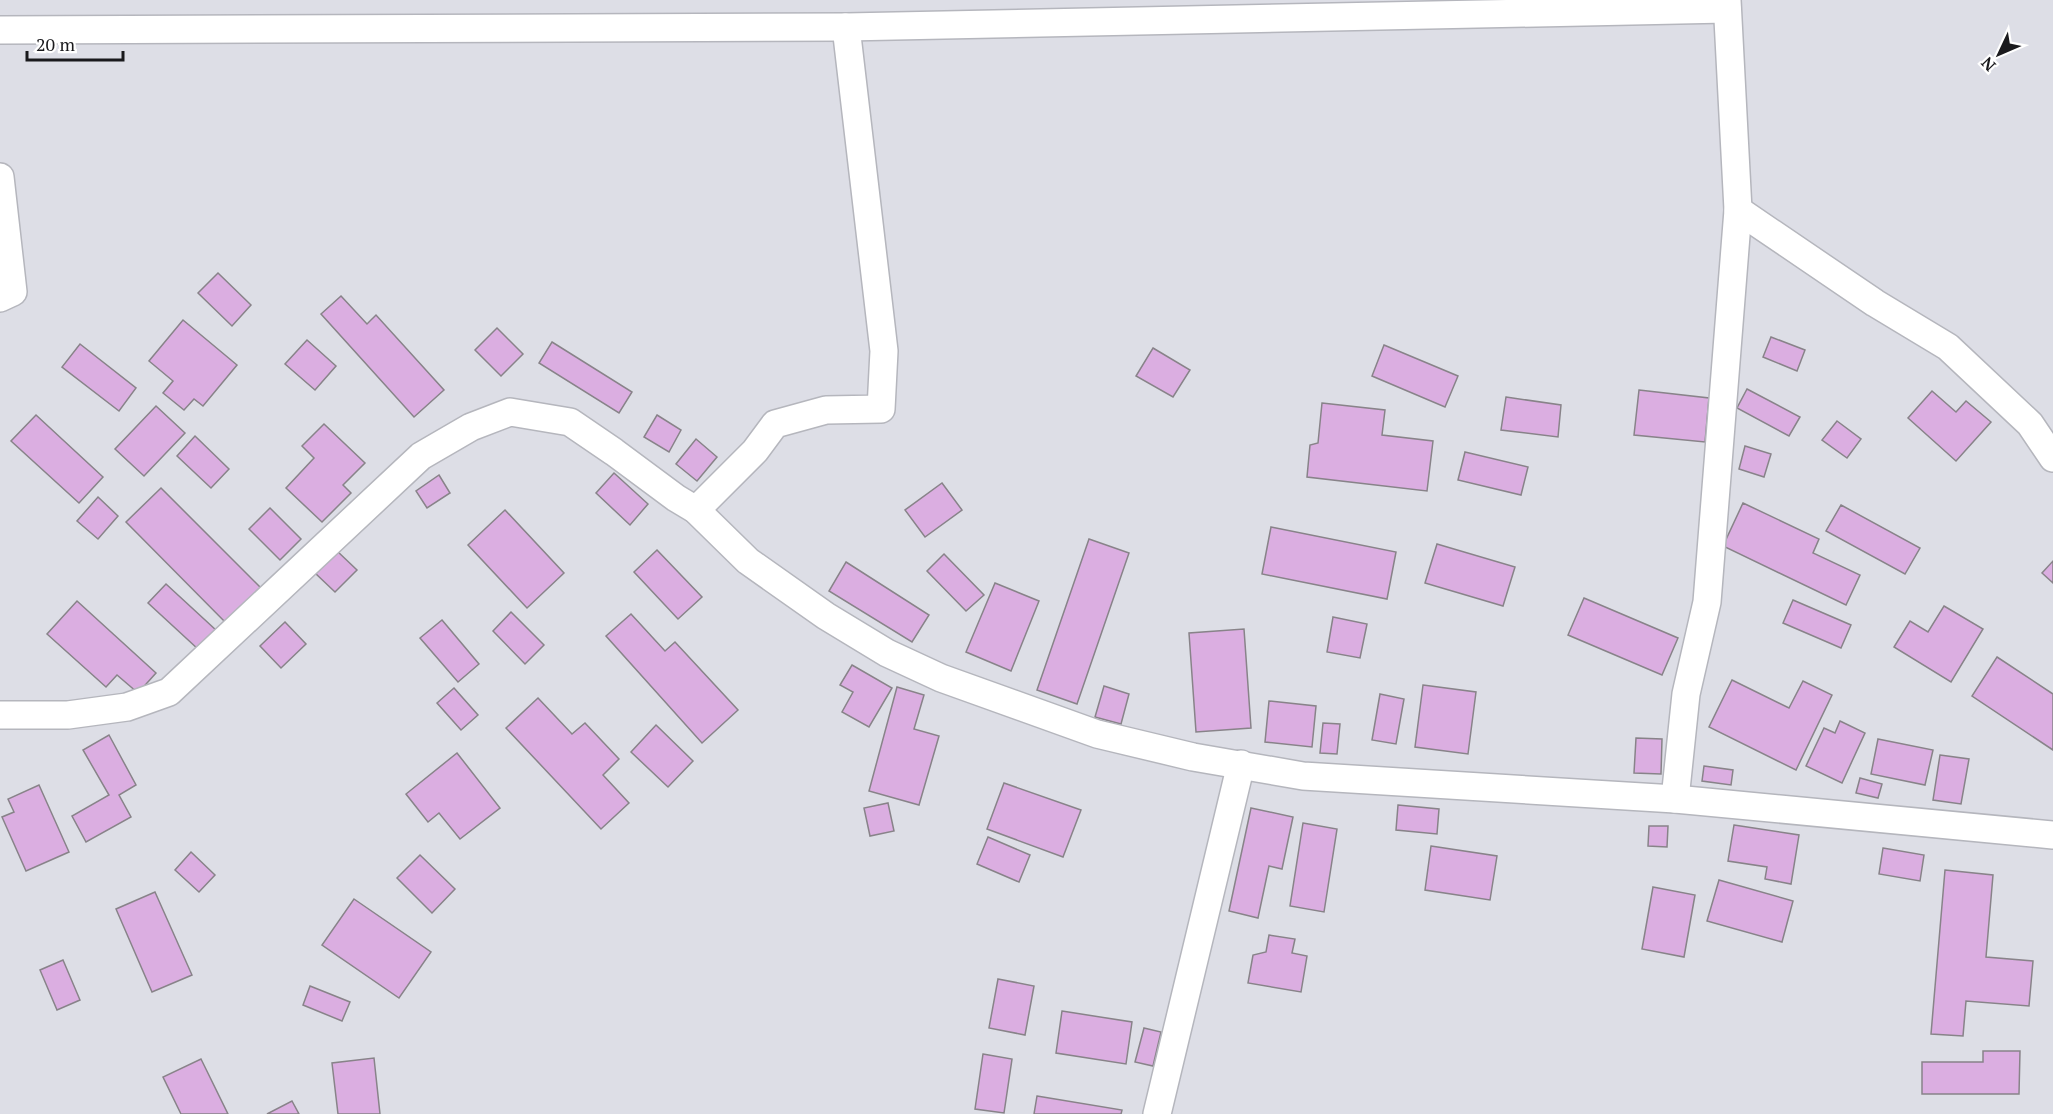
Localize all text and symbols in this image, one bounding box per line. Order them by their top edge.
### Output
scale bar [27,24,123,62]
north arrow [1969,24,2029,84]
text: 20 m [36,32,76,56]
text: N [1976,52,2000,76]

